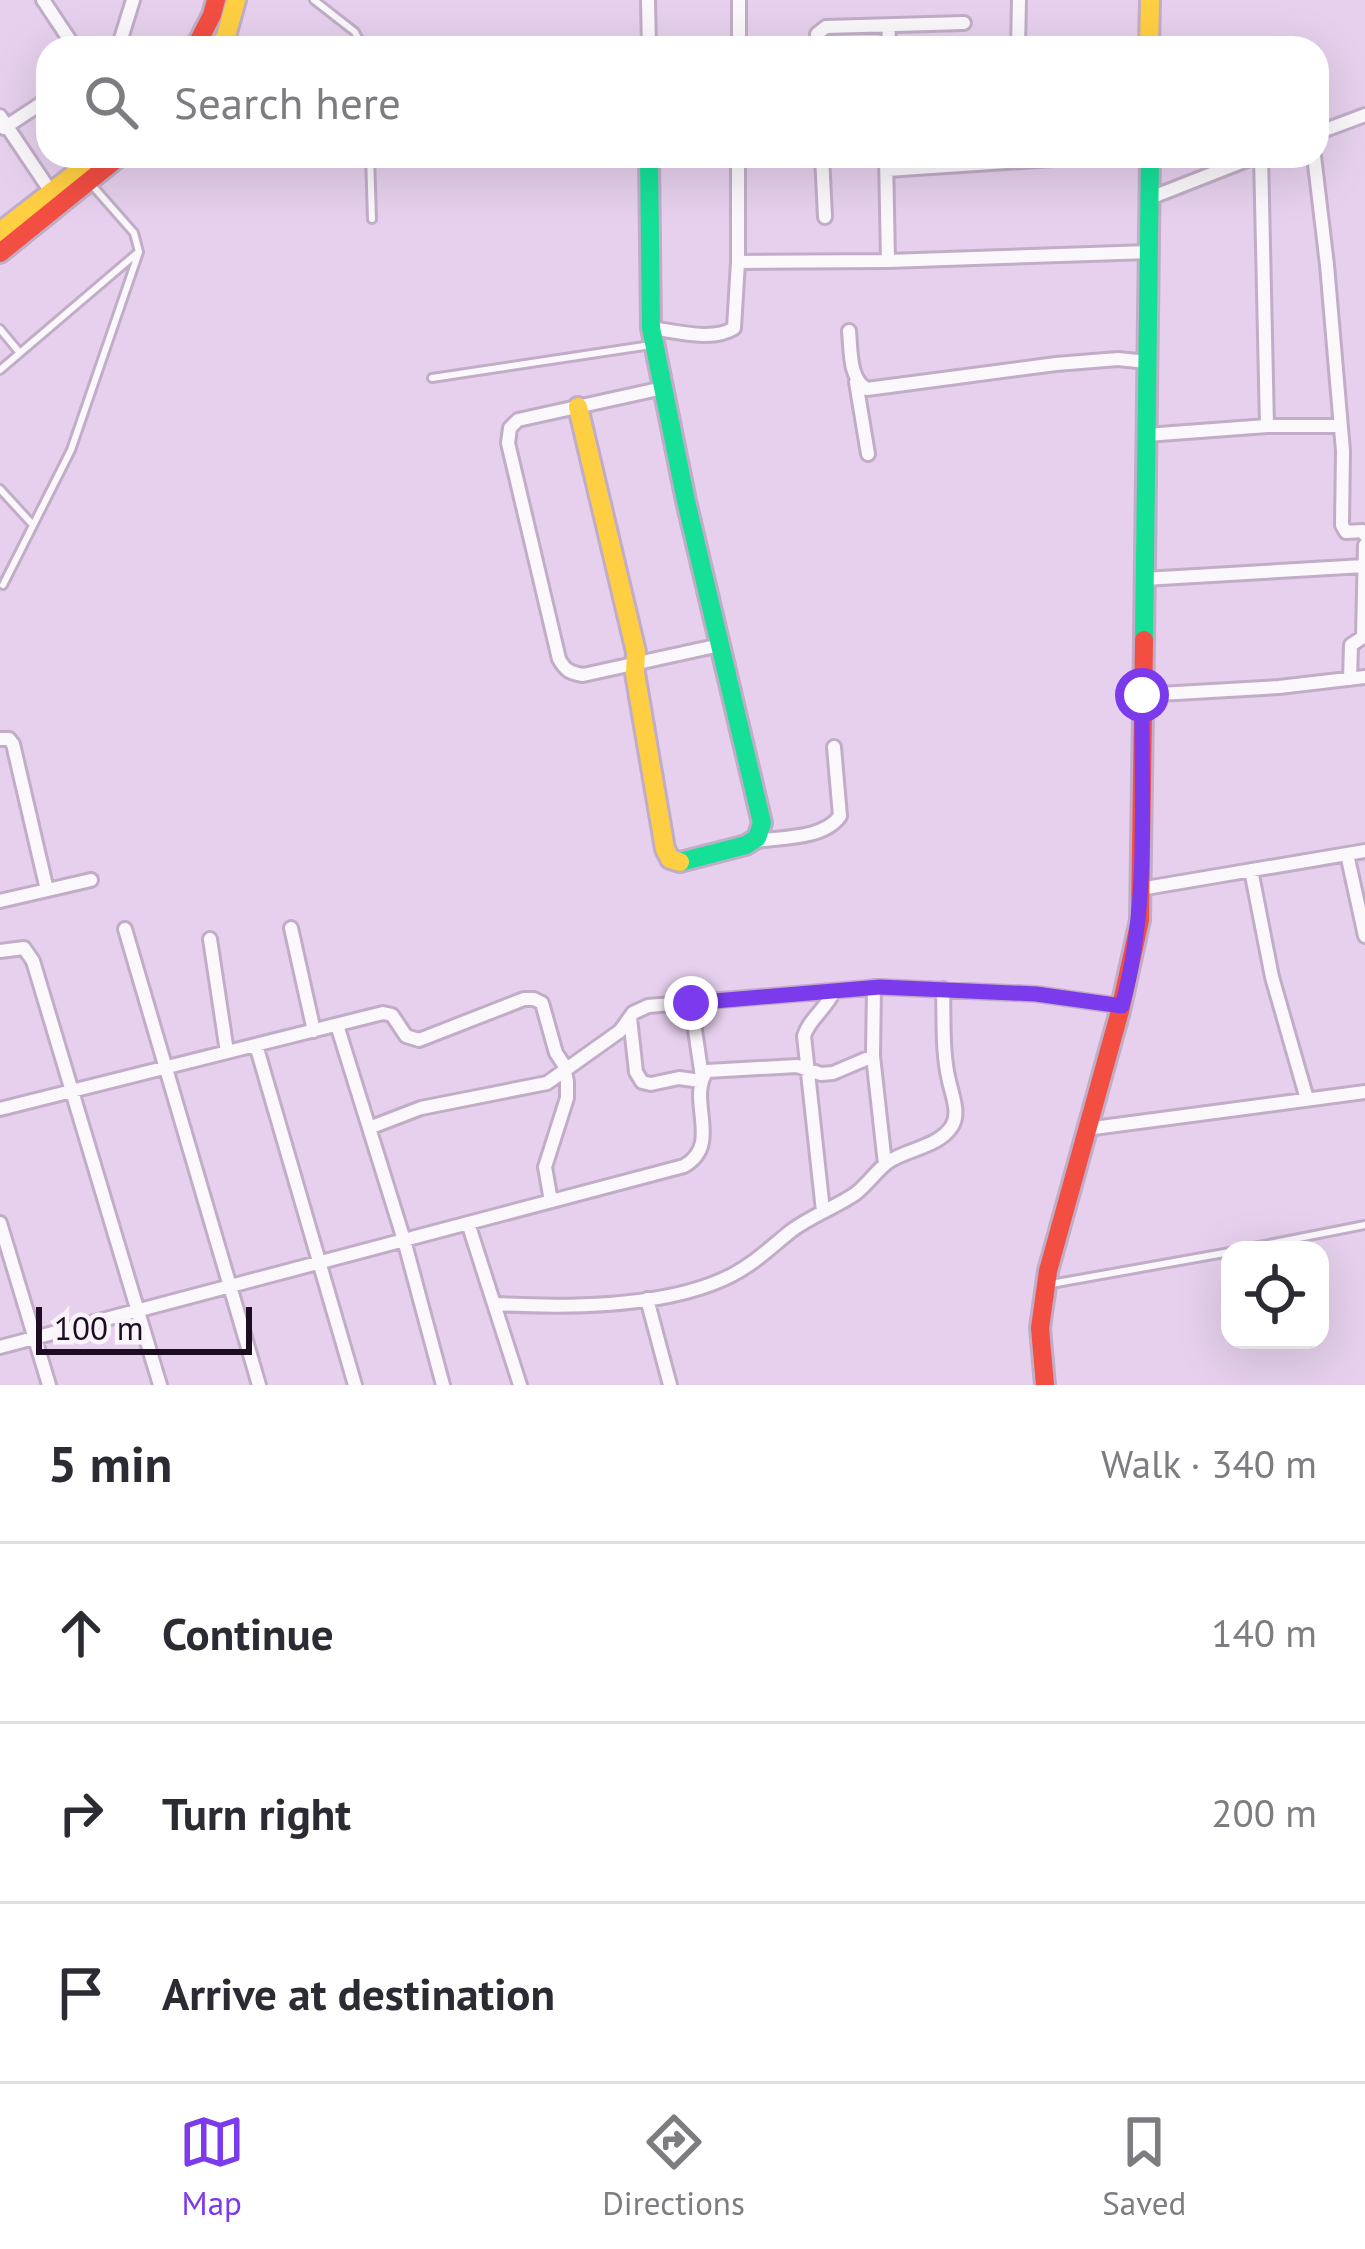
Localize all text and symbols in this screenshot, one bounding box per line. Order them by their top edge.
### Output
search box [36,36,1329,168]
icon: search [78,69,144,135]
text: Search here [174,73,401,131]
route start [1115,668,1169,722]
route end [664,976,718,1030]
map controls [1221,1241,1329,1349]
button: locate [1221,1241,1329,1349]
scale bar [36,1301,252,1354]
text: 100 m [54,1306,144,1349]
text: 5 min [48,1430,172,1496]
text: Walk · 340 m [1101,1438,1317,1489]
icon: ahead [48,1600,114,1666]
text: Continue [162,1604,334,1662]
text: 140 m [1211,1607,1317,1658]
icon: right [48,1780,114,1846]
text: Turn right [162,1784,351,1842]
text: 200 m [1211,1787,1317,1838]
icon: arrive [48,1960,114,2026]
text: Arrive at destination [162,1964,555,2022]
tab: Map [179,2109,245,2224]
tab: Directions [602,2109,745,2224]
tab: Saved [1102,2109,1186,2224]

